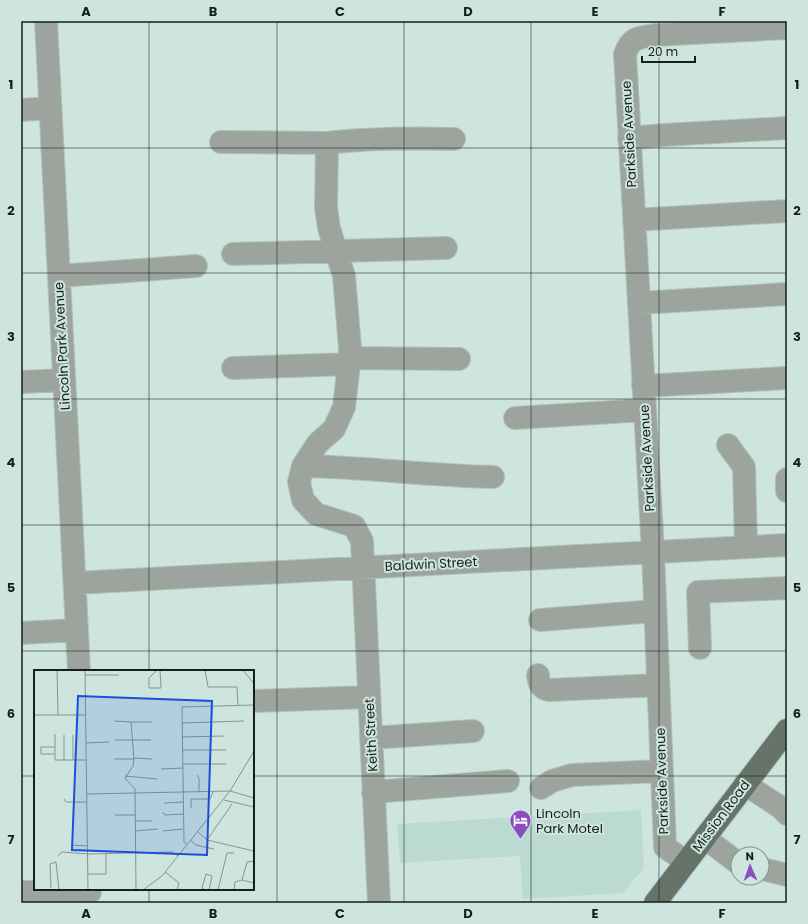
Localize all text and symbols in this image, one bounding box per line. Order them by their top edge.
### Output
text: A [81,2,91,21]
text: B [209,2,218,21]
text: C [335,2,345,21]
text: D [463,2,473,21]
text: E [591,2,599,21]
text: F [718,2,726,21]
scale bar [642,38,695,64]
text: 20 m [648,43,678,60]
text: 1 [9,75,13,94]
text: 1 [795,75,799,94]
street label: Parkside Avenue [617,80,641,188]
text: 2 [7,201,15,220]
text: 2 [793,201,801,220]
street label: Lincoln Park Avenue [49,281,75,411]
text: 3 [7,327,15,346]
text: 3 [793,327,801,346]
street label: Parkside Avenue [635,404,659,512]
text: 4 [7,453,16,472]
text: 4 [793,453,802,472]
street label: Baldwin Street [384,552,478,576]
text: 5 [7,578,15,597]
text: 5 [793,578,801,597]
inset map [34,670,254,890]
street label: Keith Street [360,697,382,772]
text: 6 [7,704,15,723]
text: 6 [793,704,801,723]
street label: Parkside Avenue [651,727,673,835]
street label: Mission Road [688,776,754,856]
place label: Lincoln Park Motel [536,804,603,838]
hotel icon: Lincoln Park Motel [507,807,533,840]
text: 7 [8,830,15,849]
text: 7 [794,830,801,849]
north arrow [730,846,770,886]
text: N [745,848,754,864]
text: A [81,904,91,923]
text: B [209,904,218,923]
text: C [335,904,345,923]
text: D [463,904,473,923]
text: E [591,904,599,923]
text: F [718,904,726,923]

